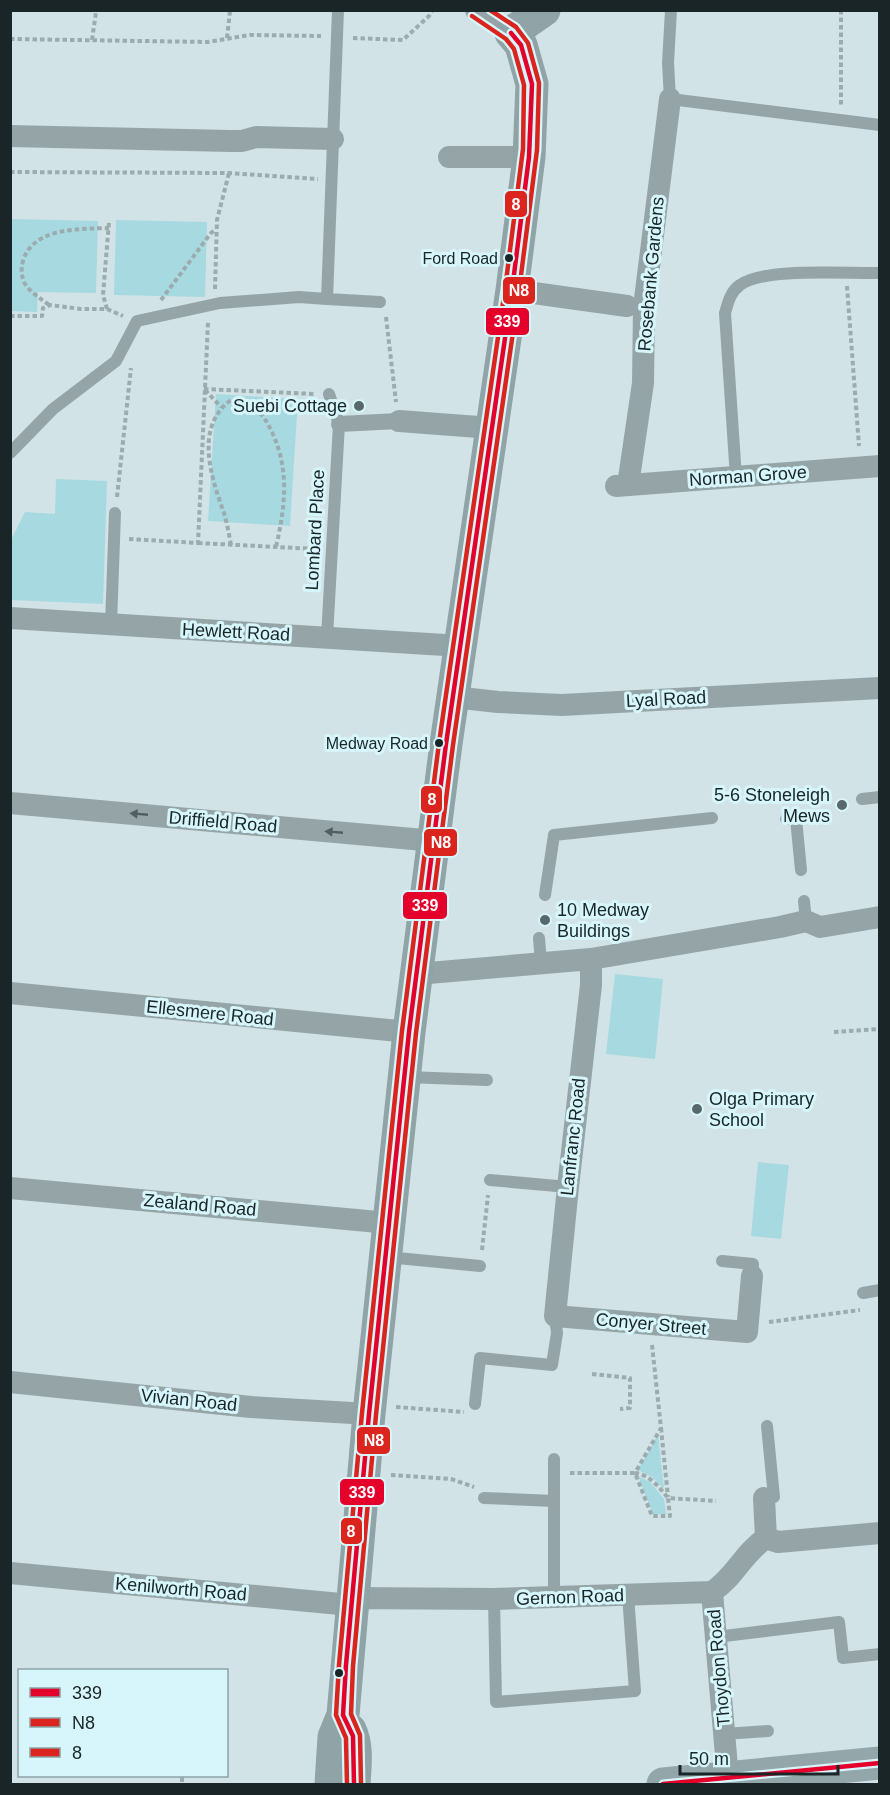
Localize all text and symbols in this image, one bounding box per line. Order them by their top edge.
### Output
line badge: 8 [504,190,528,218]
text: 8 [512,196,521,213]
street label: Rosebank Gardens [634,196,668,352]
place label: Ford Road [422,250,498,267]
marker: Ford Road [503,252,515,264]
line badge: N8 [502,276,536,305]
text: N8 [509,282,529,299]
line badge: 339 [485,307,530,336]
text: 339 [494,313,520,330]
place label: Suebi Cottage [233,396,347,416]
marker: Suebi Cottage [352,399,366,413]
street label: Norman Grove [688,462,808,490]
street label: Lombard Place [302,469,328,591]
street label: Hewlett Road [182,619,290,645]
street label: Lyal Road [625,687,707,711]
place label: Medway Road [326,735,428,752]
marker: Medway Road [433,737,445,749]
line badge: 8 [420,785,443,814]
place label: 5-6 Stoneleigh Mews [714,785,830,826]
text: 8 [428,791,437,808]
marker: 5-6 Stoneleigh Mews [835,798,849,812]
street label: Driffield Road [168,807,278,837]
one-way arrow [130,809,149,819]
one-way arrow [324,827,343,837]
line badge: N8 [423,828,458,857]
text: N8 [431,834,451,851]
line badge: 339 [402,891,448,920]
text: 339 [412,897,438,914]
place label: 10 Medway Buildings [557,900,649,941]
marker: 10 Medway Buildings [538,913,552,927]
street label: Ellesmere Road [145,996,275,1030]
street label: Lanfranc Road [557,1077,589,1197]
place label: Olga Primary School [709,1089,814,1130]
marker: Olga Primary School [690,1102,704,1116]
street label: Zealand Road [143,1190,257,1220]
street label: Conyer Street [595,1309,707,1339]
street label: Vivian Road [140,1385,238,1415]
line badge: N8 [356,1426,391,1455]
text: N8 [364,1432,384,1449]
line badge: 339 [339,1478,385,1506]
text: 339 [349,1484,375,1501]
line badge: 8 [340,1517,363,1545]
text: 8 [347,1523,356,1540]
street label: Kenilworth Road [114,1573,248,1605]
street label: Gernon Road [516,1585,624,1609]
street label: Thoydon Road [704,1608,734,1728]
unlabelled marker [333,1667,345,1679]
legend [18,1669,228,1777]
text: 339 [72,1683,102,1703]
text: N8 [72,1713,95,1733]
scale bar [680,1738,838,1776]
text: 8 [72,1743,82,1763]
text: 50 m [689,1749,729,1769]

